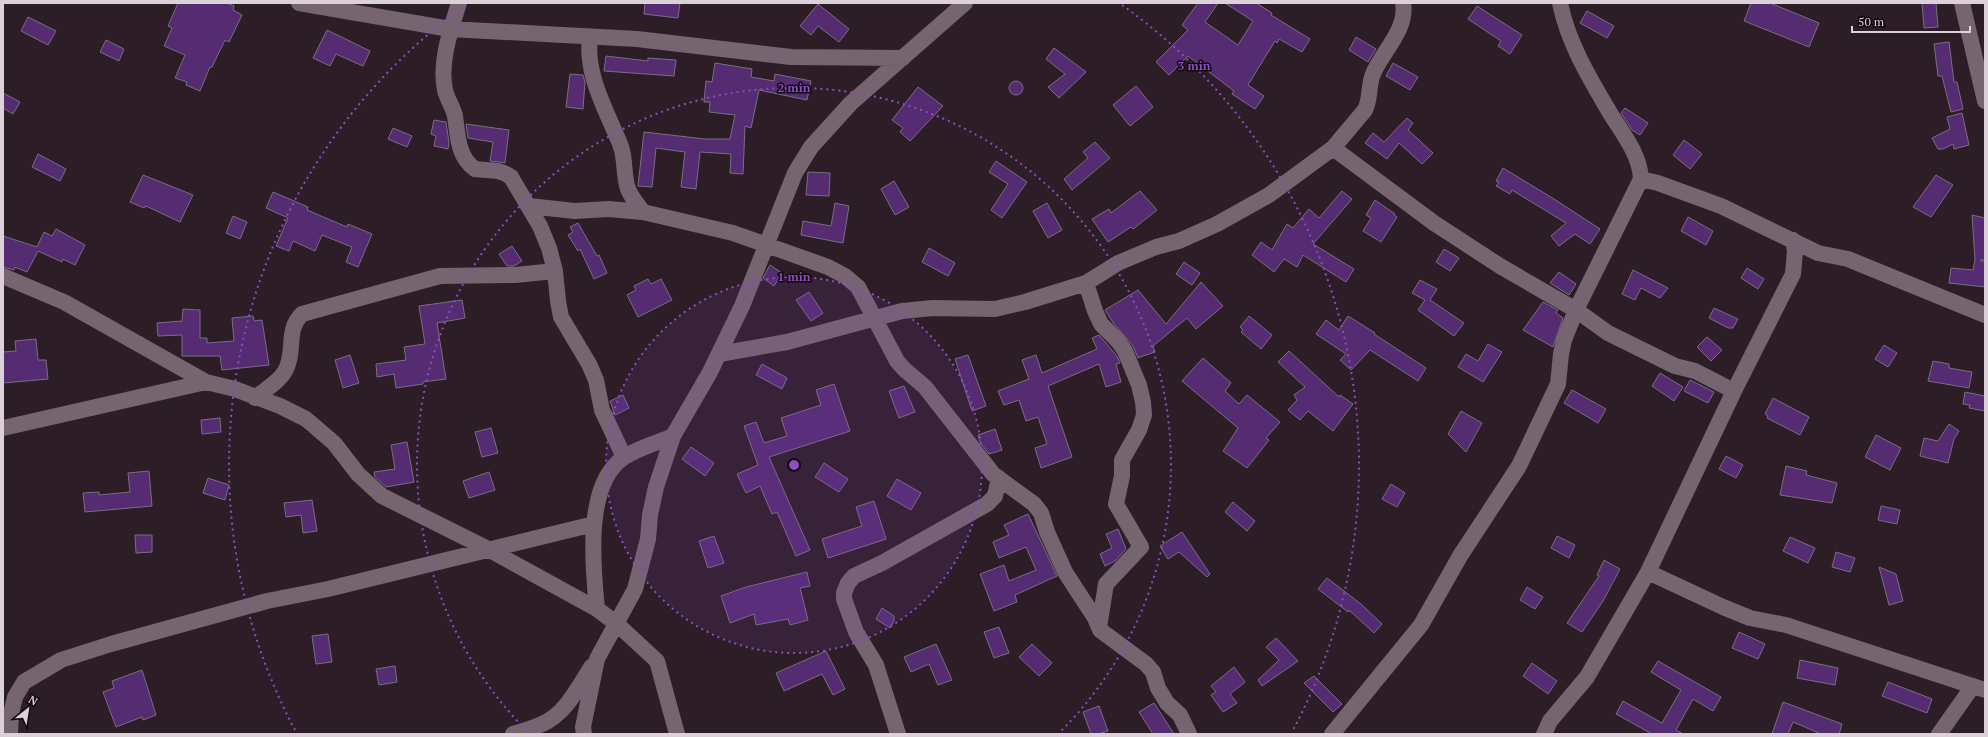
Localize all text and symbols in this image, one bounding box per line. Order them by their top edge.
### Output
scale bar [1852,8,1970,34]
text: 50 m [1858,14,1885,29]
text: 3 min [1178,58,1211,73]
text: 2 min [778,80,811,95]
text: 1 min [778,269,811,284]
centre of rings [787,458,801,472]
north arrow [8,689,48,729]
text: N [26,692,41,709]

